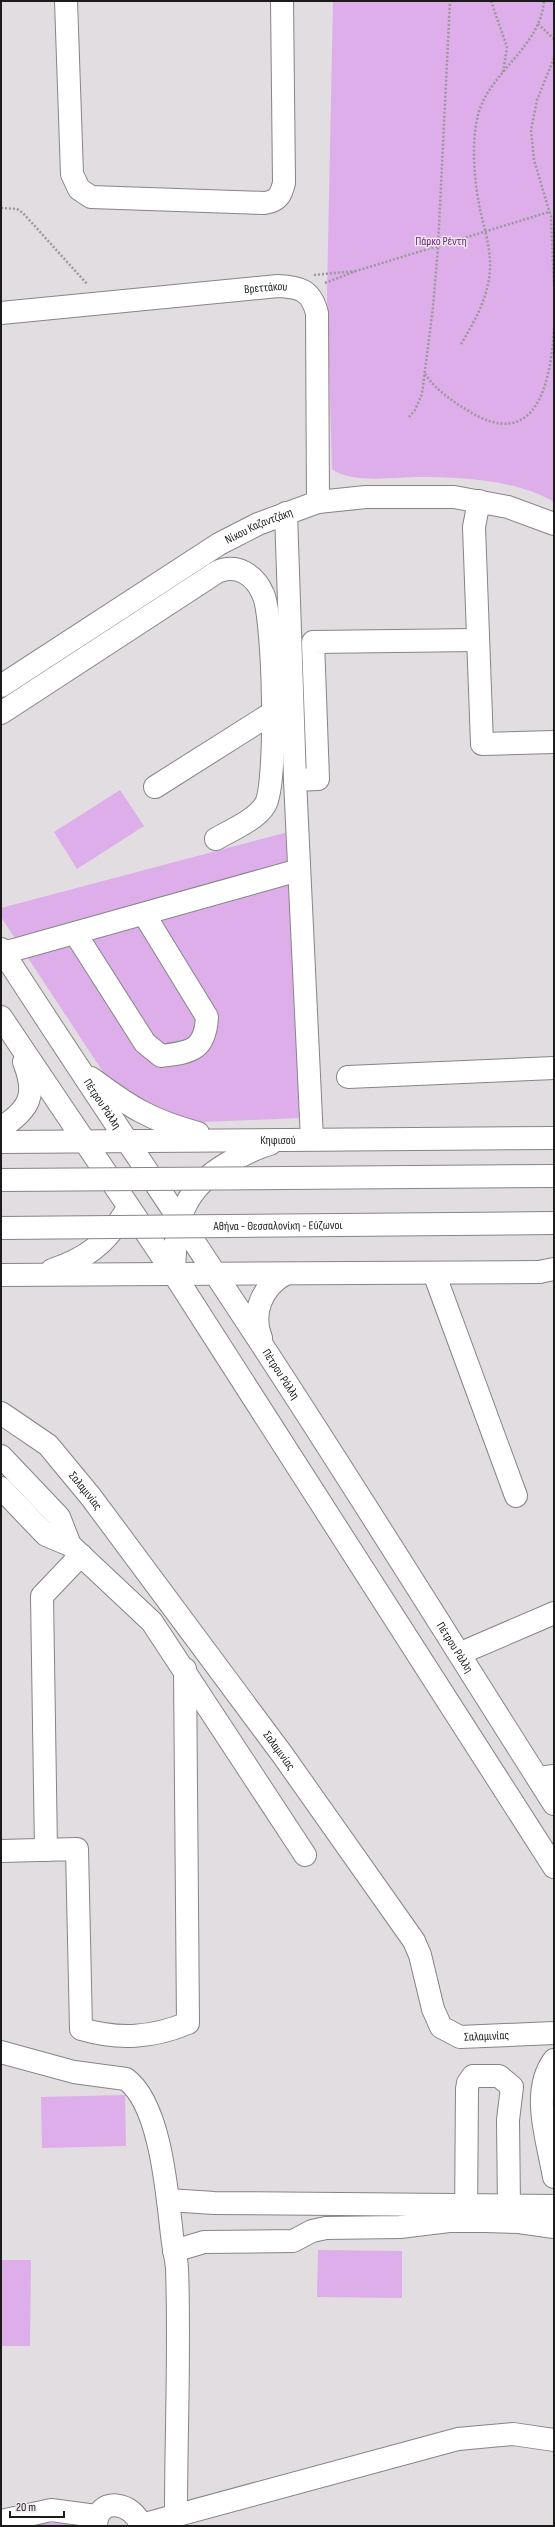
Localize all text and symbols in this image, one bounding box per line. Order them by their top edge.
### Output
park label: Πάρκο Ρέντη [415,234,467,249]
street label: Βρεττάκου [243,278,288,297]
street label: Νίκου Καζαντζάκη [222,504,295,547]
street label: Πέτρου Ράλλη [80,1076,124,1132]
street label: Κηφισού [260,1132,296,1148]
street label: Αθήνα - Θεσσαλονίκη - Εύζωνοι [213,1217,342,1234]
street label: Πέτρου Ράλλη [259,1346,303,1402]
street label: Σαλαμινίας [66,1468,106,1513]
street label: Πέτρου Ράλλη [433,1619,477,1676]
street label: Σαλαμινίας [260,1728,299,1773]
street label: Σαλαμινίας [464,2027,510,2044]
scale bar [10,2493,64,2519]
text: 20 m [16,2500,36,2515]

